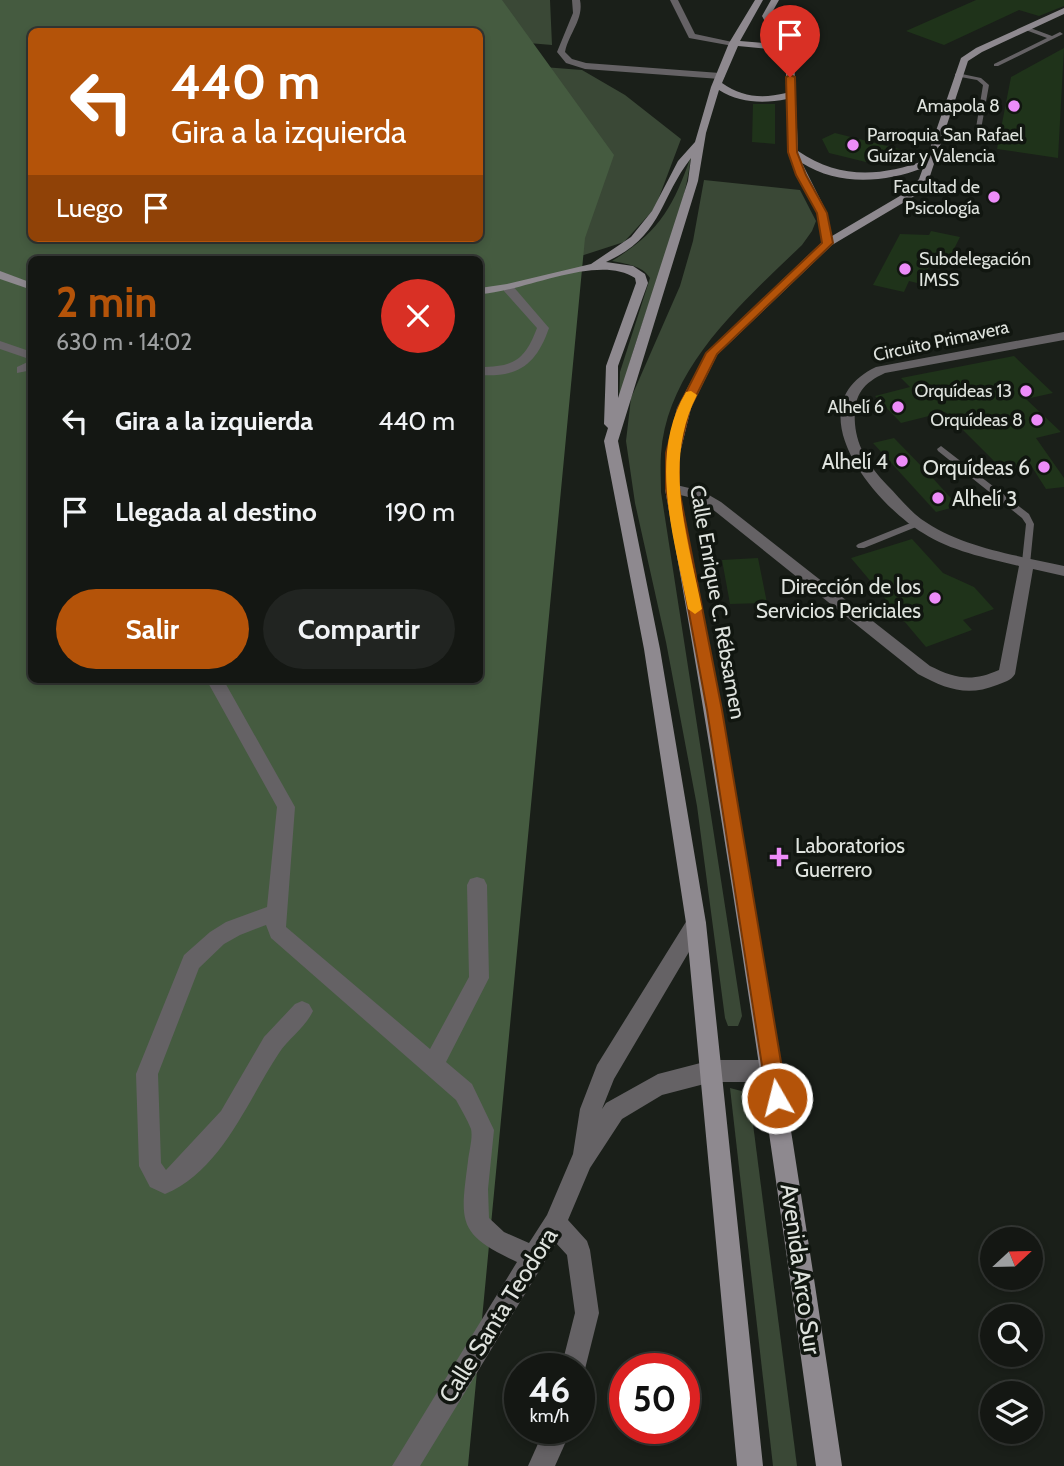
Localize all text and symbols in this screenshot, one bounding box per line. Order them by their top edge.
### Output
pin [760,5,820,77]
icon: arrive [771,16,809,54]
text: 440 m [171,52,320,111]
icon: left [56,56,147,147]
place label: Amapola 8 [917,95,1000,117]
marker: Amapola 8 [1006,98,1022,114]
text: Gira a la izquierda [171,112,406,151]
place label: Parroquia San Rafael Guízar y Valencia [867,124,1024,167]
marker: Parroquia San Rafael Guízar y Valencia [845,137,861,153]
place label: Facultad de Psicología [893,176,980,219]
icon: arrive [137,189,175,227]
marker: Facultad de Psicología [986,189,1002,205]
text: Luego [56,192,123,224]
place label: Subdelegación IMSS [919,248,1031,291]
marker: Subdelegación IMSS [897,261,913,277]
text: 2 min [56,276,157,328]
button: close [381,279,455,353]
street label: Circuito Primavera [871,316,1011,366]
text: 630 m · 14:02 [56,328,192,356]
place label: Orquídeas 13 [915,380,1012,402]
marker: Orquídeas 13 [1018,383,1034,399]
place label: Alhelí 6 [827,396,884,418]
marker: Alhelí 6 [890,399,906,415]
icon: left [56,402,94,440]
text: Gira a la izquierda [115,405,313,437]
text: 440 m [378,405,455,437]
place label: Orquídeas 8 [930,409,1023,431]
marker: Orquídeas 8 [1029,412,1045,428]
place label: Alhelí 4 [822,449,888,474]
marker: Alhelí 4 [894,453,910,469]
place label: Orquídeas 6 [923,455,1030,480]
marker: Orquídeas 6 [1036,459,1052,475]
street label: Calle Enrique C. Rébsamen [685,483,751,721]
place label: Alhelí 3 [952,486,1017,511]
marker: Alhelí 3 [930,490,946,506]
icon: arrive [56,493,94,531]
text: Llegada al destino [115,496,317,528]
text: 190 m [385,496,455,528]
place label: Dirección de los Servicios Periciales [756,574,921,623]
button: Salir [56,589,249,669]
button: Compartir [263,589,455,669]
marker: Dirección de los Servicios Periciales [927,590,943,606]
place label: Laboratorios Guerrero [795,833,905,882]
marker: Laboratorios Guerrero [769,847,789,867]
position arrow [740,1061,814,1135]
street label: Avenida Arco Sur [775,1182,827,1357]
street label: Calle Santa Teodora [432,1222,564,1408]
north arrow [980,1227,1043,1290]
map controls [980,1227,1043,1444]
button: search [980,1304,1043,1367]
speed limit sign: 50 [609,1353,700,1444]
text: 46 [529,1368,570,1411]
button: layers [980,1381,1043,1444]
text: km/h [530,1405,569,1427]

